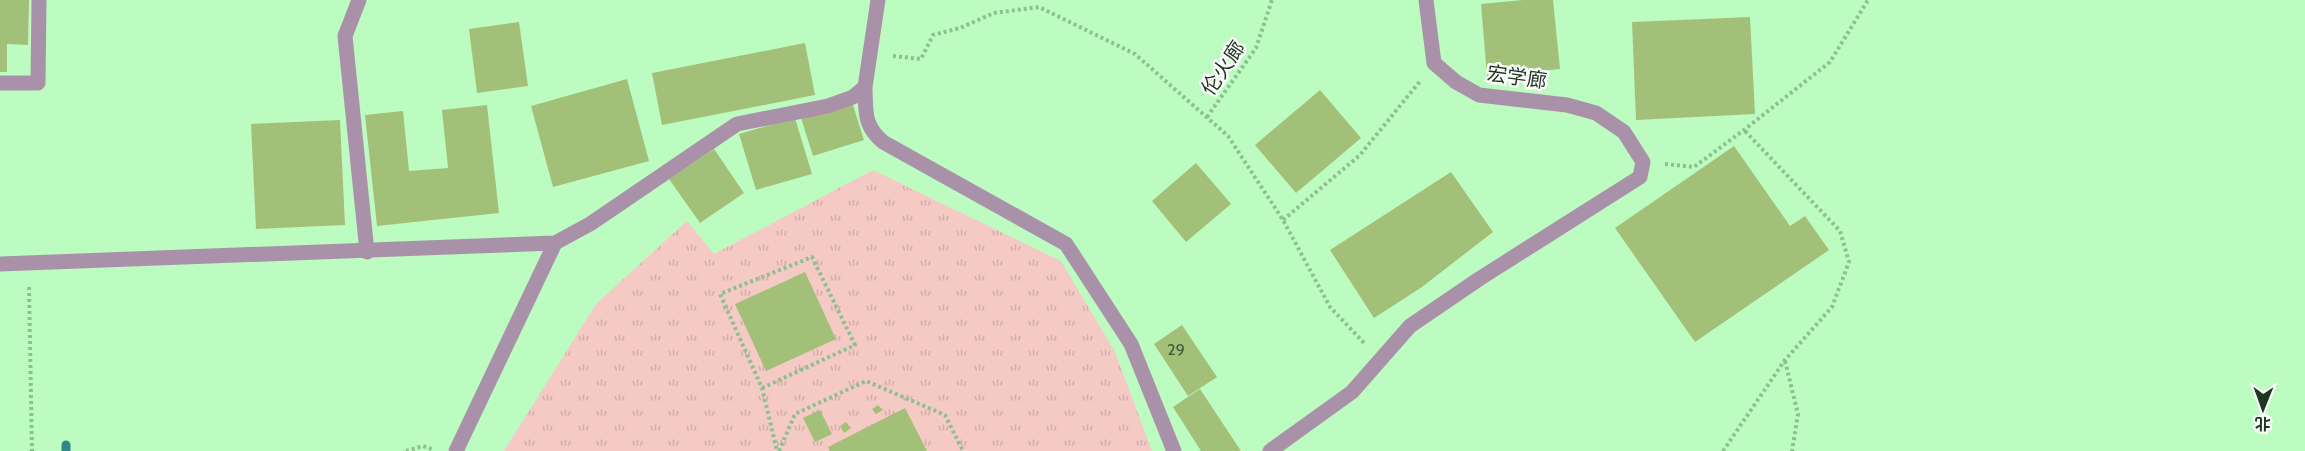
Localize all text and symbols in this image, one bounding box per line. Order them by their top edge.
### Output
street label: 伦火廊 [1196,36,1250,100]
street label: 宏学廊 [1486,61,1548,93]
house number: 29 [1167,340,1185,359]
north arrow [2233,379,2293,439]
text: 北 [2255,414,2271,433]

